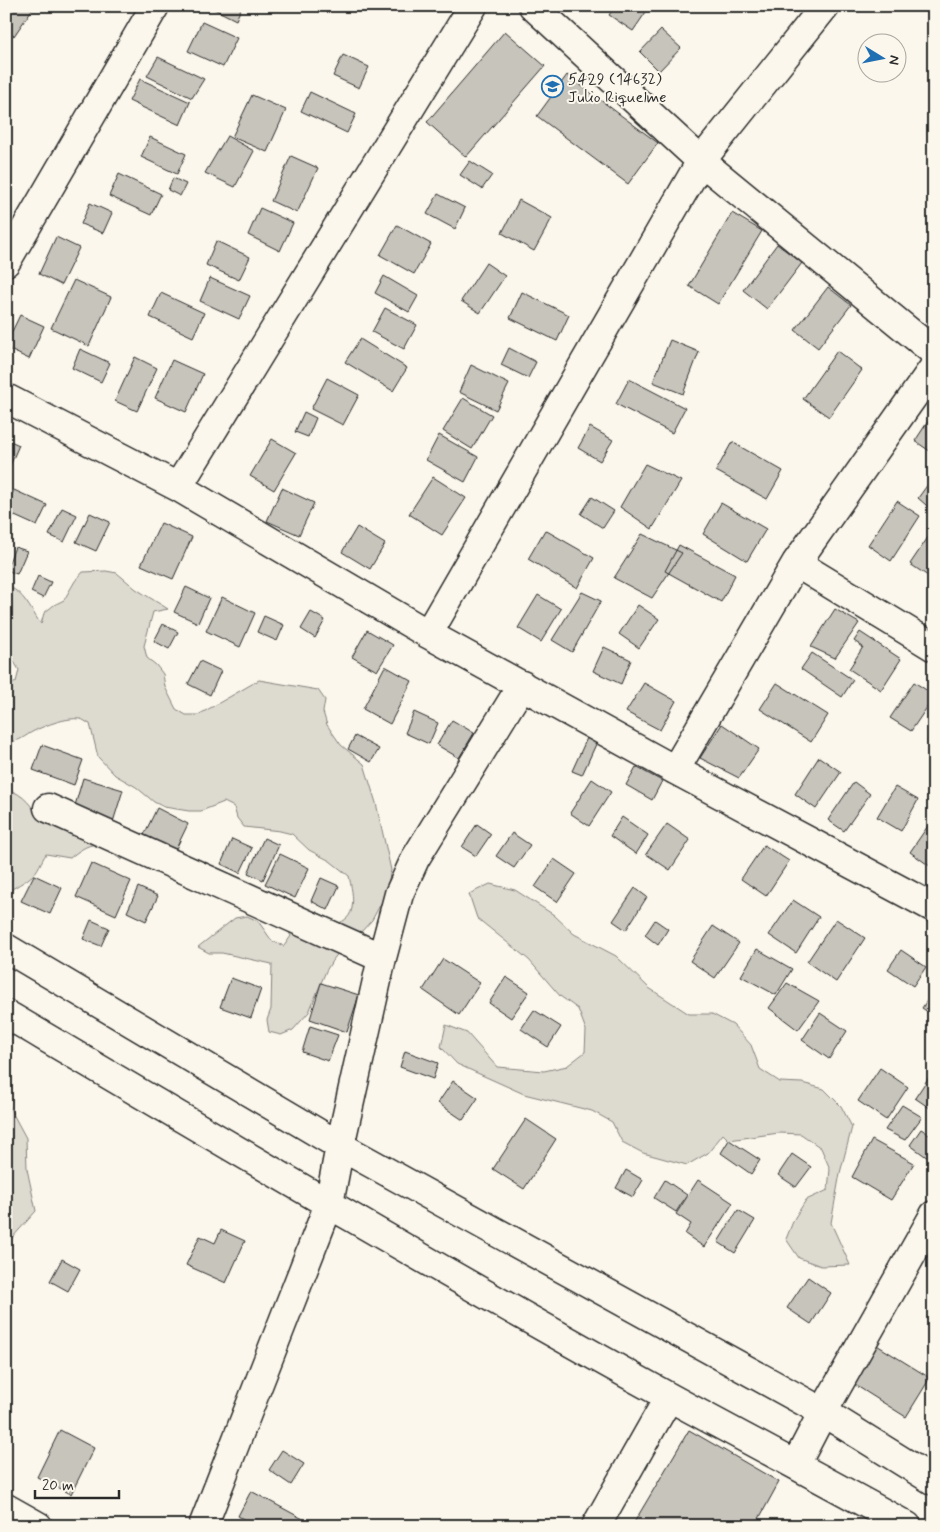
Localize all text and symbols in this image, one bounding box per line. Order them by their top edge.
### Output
north arrow [858,32,908,82]
text: N [884,54,903,66]
place label: 5429 (14632) Julio Riquelme [568,69,667,108]
school or university icon: 5429 (14632) Julio Riquelme [540,75,564,99]
scale bar [35,1467,119,1499]
text: 20 m [42,1476,74,1496]

